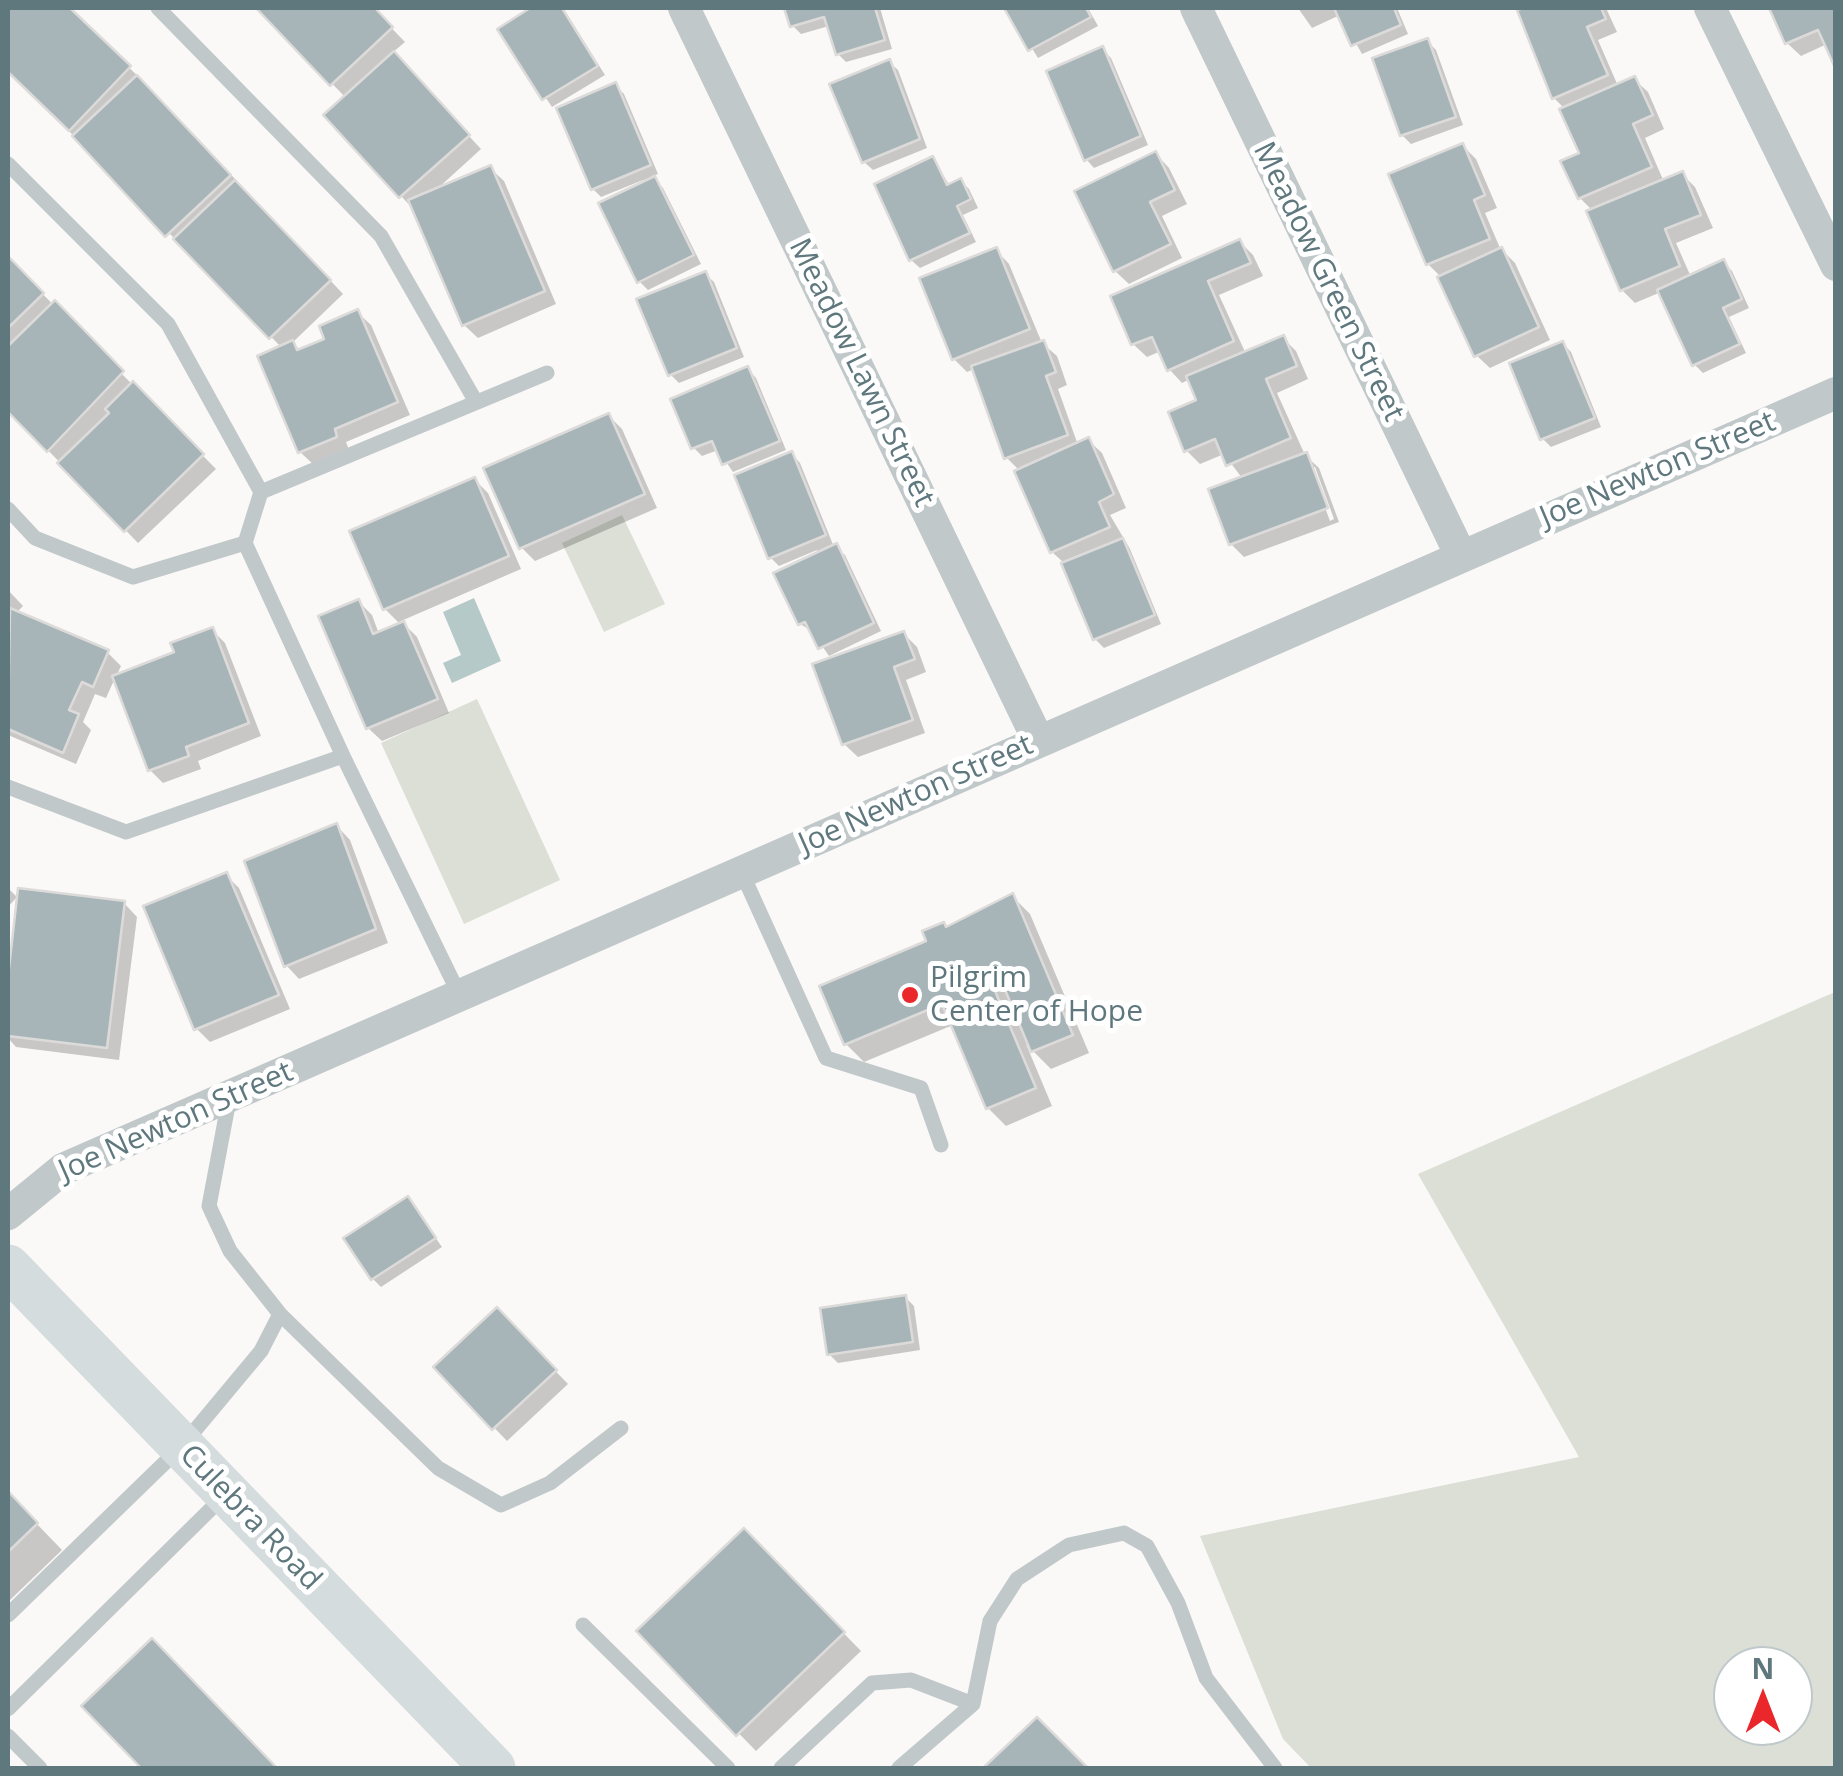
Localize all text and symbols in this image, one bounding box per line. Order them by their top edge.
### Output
street label: Meadow Green Street [1245,137,1411,427]
street label: Meadow Lawn Street [780,233,942,513]
street label: Joe Newton Street [1535,404,1781,536]
street label: Joe Newton Street [794,727,1038,863]
place label: Pilgrim Center of Hope [930,960,1143,1030]
marker: Pilgrim Center of Hope [899,984,921,1006]
street label: Joe Newton Street [54,1054,298,1190]
street label: Culebra Road [172,1438,328,1598]
north arrow [1713,1646,1813,1746]
text: N [1752,1649,1774,1687]

